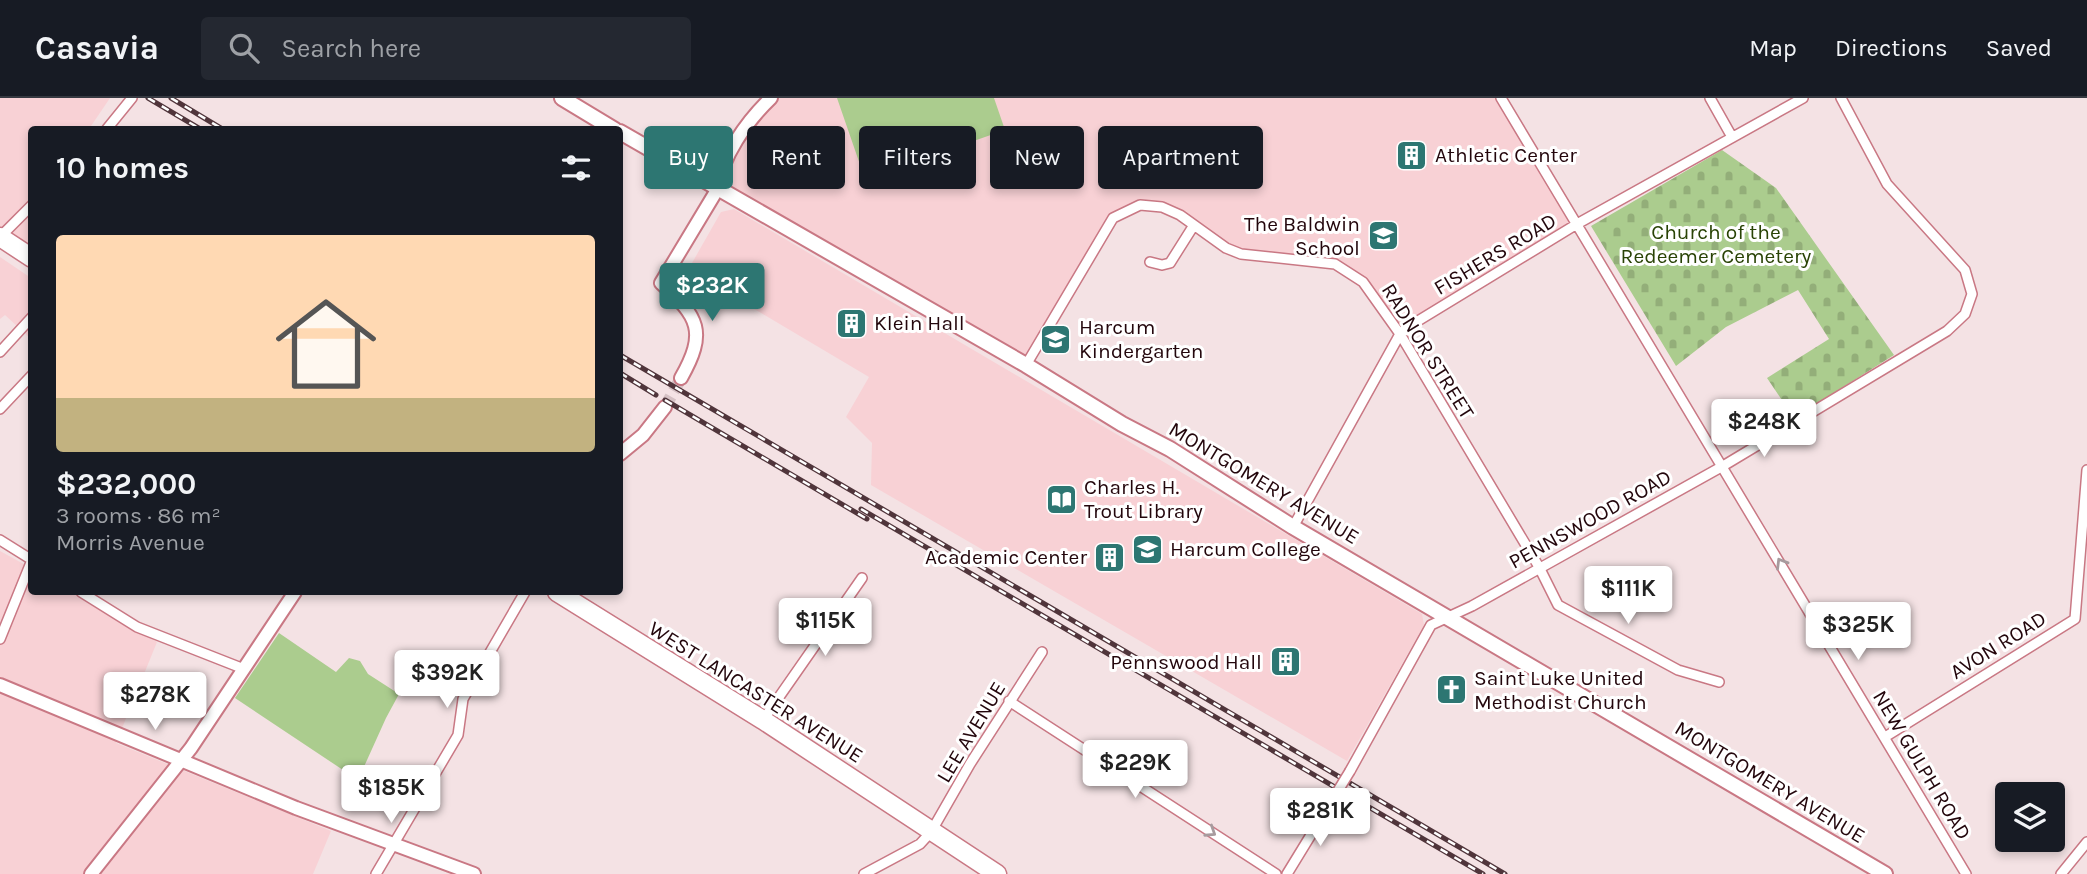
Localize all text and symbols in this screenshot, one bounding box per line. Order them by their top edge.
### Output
search box [201,17,691,80]
text: Casavia [35,29,159,67]
icon: search [225,29,263,67]
text: Search here [281,33,421,64]
text: Map [1749,34,1797,62]
text: Directions [1835,34,1948,62]
text: Saved [1986,34,2052,62]
chip: Buy [644,126,733,189]
chip: Rent [747,126,845,189]
chip: Filters [859,126,976,189]
chip: New [990,126,1084,189]
chip: Apartment [1098,126,1263,189]
building icon: Athletic Center [1395,138,1429,172]
place label: Athletic Center [1435,143,1577,167]
icon: filters [557,149,595,187]
text: 10 homes [56,150,189,186]
street label: FISHERS ROAD [1430,208,1560,300]
place label: The Baldwin School [1244,212,1360,260]
school or university icon: The Baldwin School [1366,219,1400,253]
park label: Church of the Redeemer Cemetery [1621,220,1812,268]
pin: $232K [663,264,761,323]
text: $232K [675,272,749,299]
street label: RADNOR STREET [1377,279,1479,423]
icon: home [263,281,389,407]
building icon: Klein Hall [834,306,868,340]
place label: Klein Hall [874,311,965,335]
place label: Harcum Kindergarten [1079,315,1204,363]
school or university icon: Harcum Kindergarten [1039,322,1073,356]
pin: $248K [1715,400,1813,459]
text: $248K [1727,408,1801,435]
street label: MONTGOMERY AVENUE [1165,417,1363,549]
street label: PENNSWOOD ROAD [1505,464,1675,574]
text: $232,000 [56,466,196,502]
place label: Charles H. Trout Library [1084,475,1203,523]
library icon: Charles H. Trout Library [1044,482,1078,516]
text: 3 rooms · 86 m² [56,502,221,529]
text: Morris Avenue [56,529,205,556]
school or university icon: Harcum College [1130,532,1164,566]
place label: Harcum College [1170,537,1321,561]
building icon: Academic Center [1093,540,1127,574]
place label: Academic Center [925,545,1087,569]
one-way arrow [1776,557,1789,570]
pin: $111K [1579,566,1677,626]
text: $111K [1600,575,1656,602]
pin: $115K [776,598,874,658]
pin: $325K [1809,602,1907,662]
street label: AVON ROAD [1946,606,2050,684]
text: $115K [795,607,855,634]
text: $325K [1822,611,1894,638]
street label: WEST LANCASTER AVENUE [645,616,867,768]
building icon: Pennswood Hall [1268,645,1302,679]
pin: $392K [398,650,496,710]
place label: Pennswood Hall [1110,650,1262,674]
text: $392K [410,659,484,686]
place label: Saint Luke United Methodist Church [1474,666,1647,714]
pin: $278K [106,672,204,732]
church icon: Saint Luke United Methodist Church [1434,673,1468,707]
street label: LEE AVENUE [932,677,1010,787]
text: $278K [119,681,191,708]
street label: NEW GULPH ROAD [1868,686,1976,844]
street label: MONTGOMERY AVENUE [1671,716,1869,848]
pin: $229K [1086,740,1184,800]
text: $229K [1099,749,1171,776]
pin: $185K [342,766,440,825]
text: $185K [357,774,425,801]
map controls [1995,782,2065,852]
button: layers [1995,782,2065,852]
pin: $281K [1271,788,1369,848]
text: $281K [1286,797,1354,824]
one-way arrow [1203,823,1216,836]

